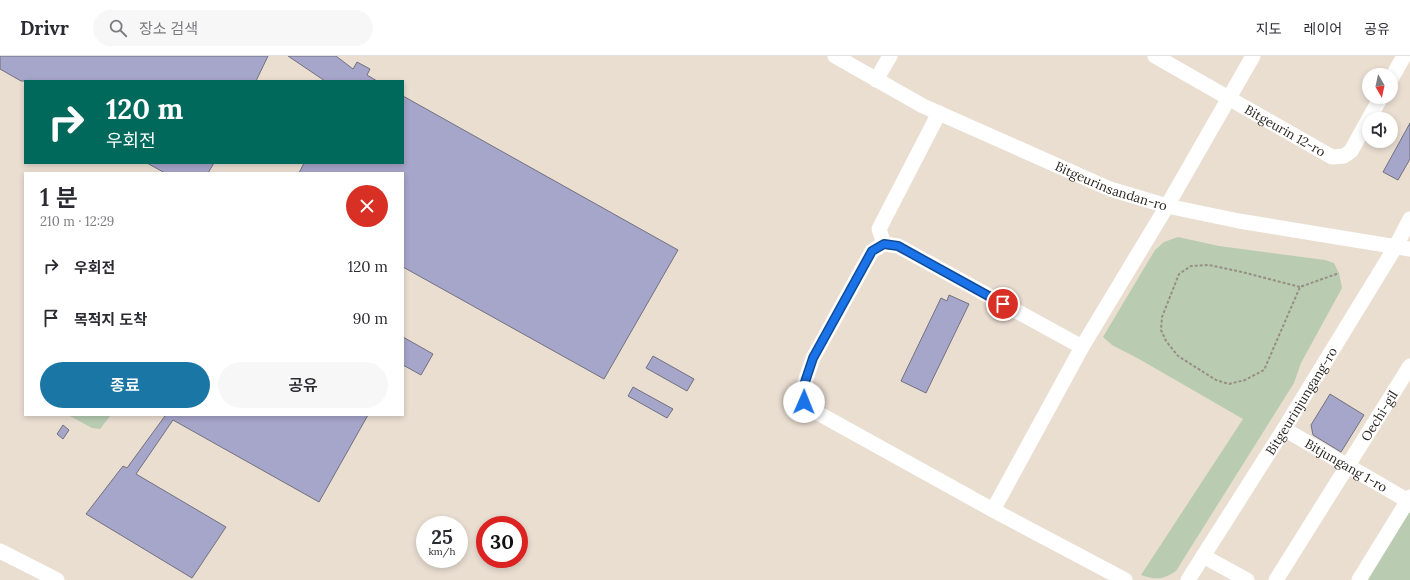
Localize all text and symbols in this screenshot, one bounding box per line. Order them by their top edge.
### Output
search box [93,10,373,46]
text: Drivr [20,16,69,40]
icon: search [107,17,129,39]
text: 장소 검색 [139,19,198,38]
text: 지도 [1256,20,1282,38]
text: 레이어 [1304,20,1342,38]
text: 공유 [1364,20,1390,38]
north arrow [1362,68,1398,104]
map controls [1362,68,1398,148]
text: 120 m [106,91,183,127]
icon: right [40,96,92,148]
street label: Bitgeurin 12-ro [1242,101,1329,161]
button: sound [1362,112,1398,148]
text: 우회전 [106,129,156,152]
street label: Bitgeurinsandan-ro [1052,158,1170,215]
text: 1 분 [40,182,78,213]
button: close [346,185,388,227]
text: 210 m · 12:29 [40,213,114,230]
icon: right [40,255,62,277]
text: 120 m [348,257,388,276]
text: 우회전 [74,258,115,277]
pin [986,287,1020,321]
icon: arrive [992,293,1014,315]
icon: arrive [40,307,62,329]
text: 90 m [353,309,388,328]
text: 목적지 도착 [74,310,147,329]
street label: Bitgeurinjungang-ro [1262,344,1341,458]
button: 종료 [40,362,210,408]
button: 공유 [218,362,388,408]
position arrow [783,381,825,423]
street label: Oechi-gil [1357,387,1402,444]
street label: Bitjungang 1-ro [1302,435,1391,496]
speed limit sign: 30 [476,516,528,568]
text: 25 [431,524,453,549]
text: km/h [428,545,456,558]

